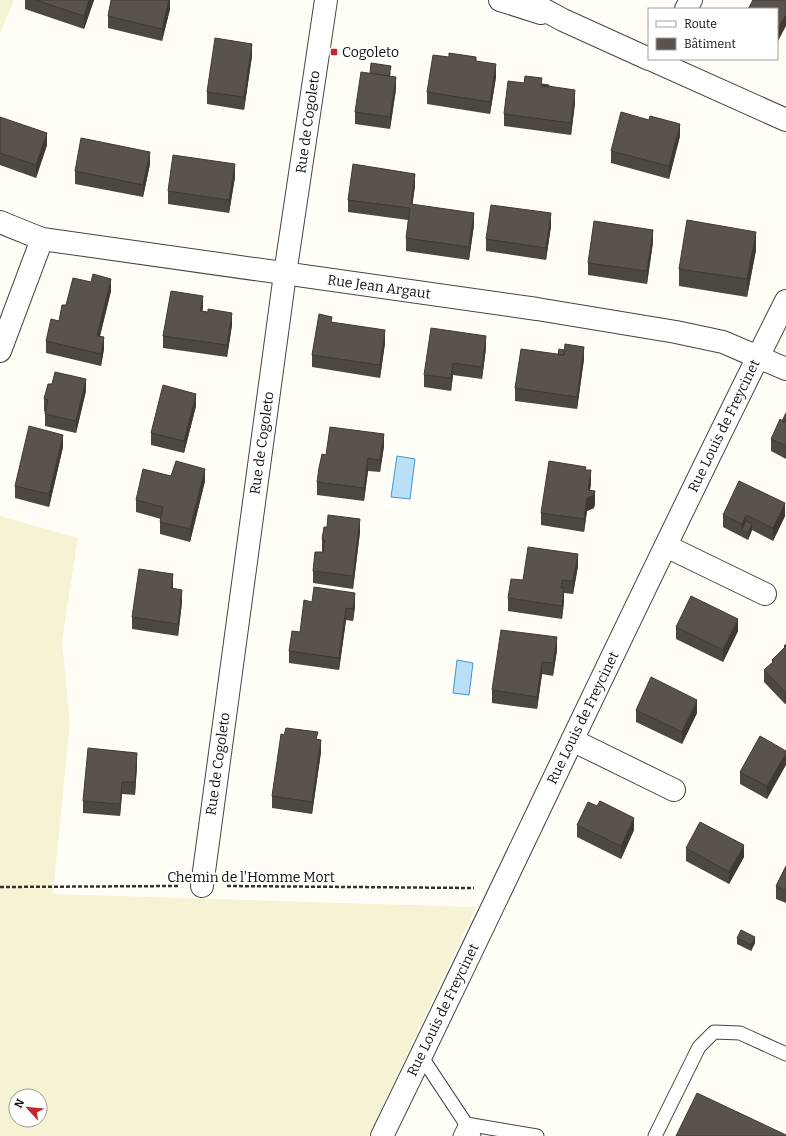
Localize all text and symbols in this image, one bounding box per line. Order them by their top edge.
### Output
legend [648,8,778,60]
text: Route [684,17,717,31]
text: Bâtiment [684,37,737,51]
place label: Cogoleto [342,44,399,61]
marker: Cogoleto [329,47,339,57]
street label: Rue de Cogoleto [292,69,324,175]
street label: Rue Jean Argaut [326,271,432,303]
street label: Rue Louis de Freycinet [684,357,764,495]
street label: Rue de Cogoleto [246,390,278,496]
street label: Rue Louis de Freycinet [543,649,623,787]
street label: Rue de Cogoleto [202,711,234,817]
street label: Chemin de l'Homme Mort [167,869,335,886]
street label: Rue Louis de Freycinet [403,941,483,1079]
north arrow [8,1088,48,1128]
text: N [12,1097,27,1110]

